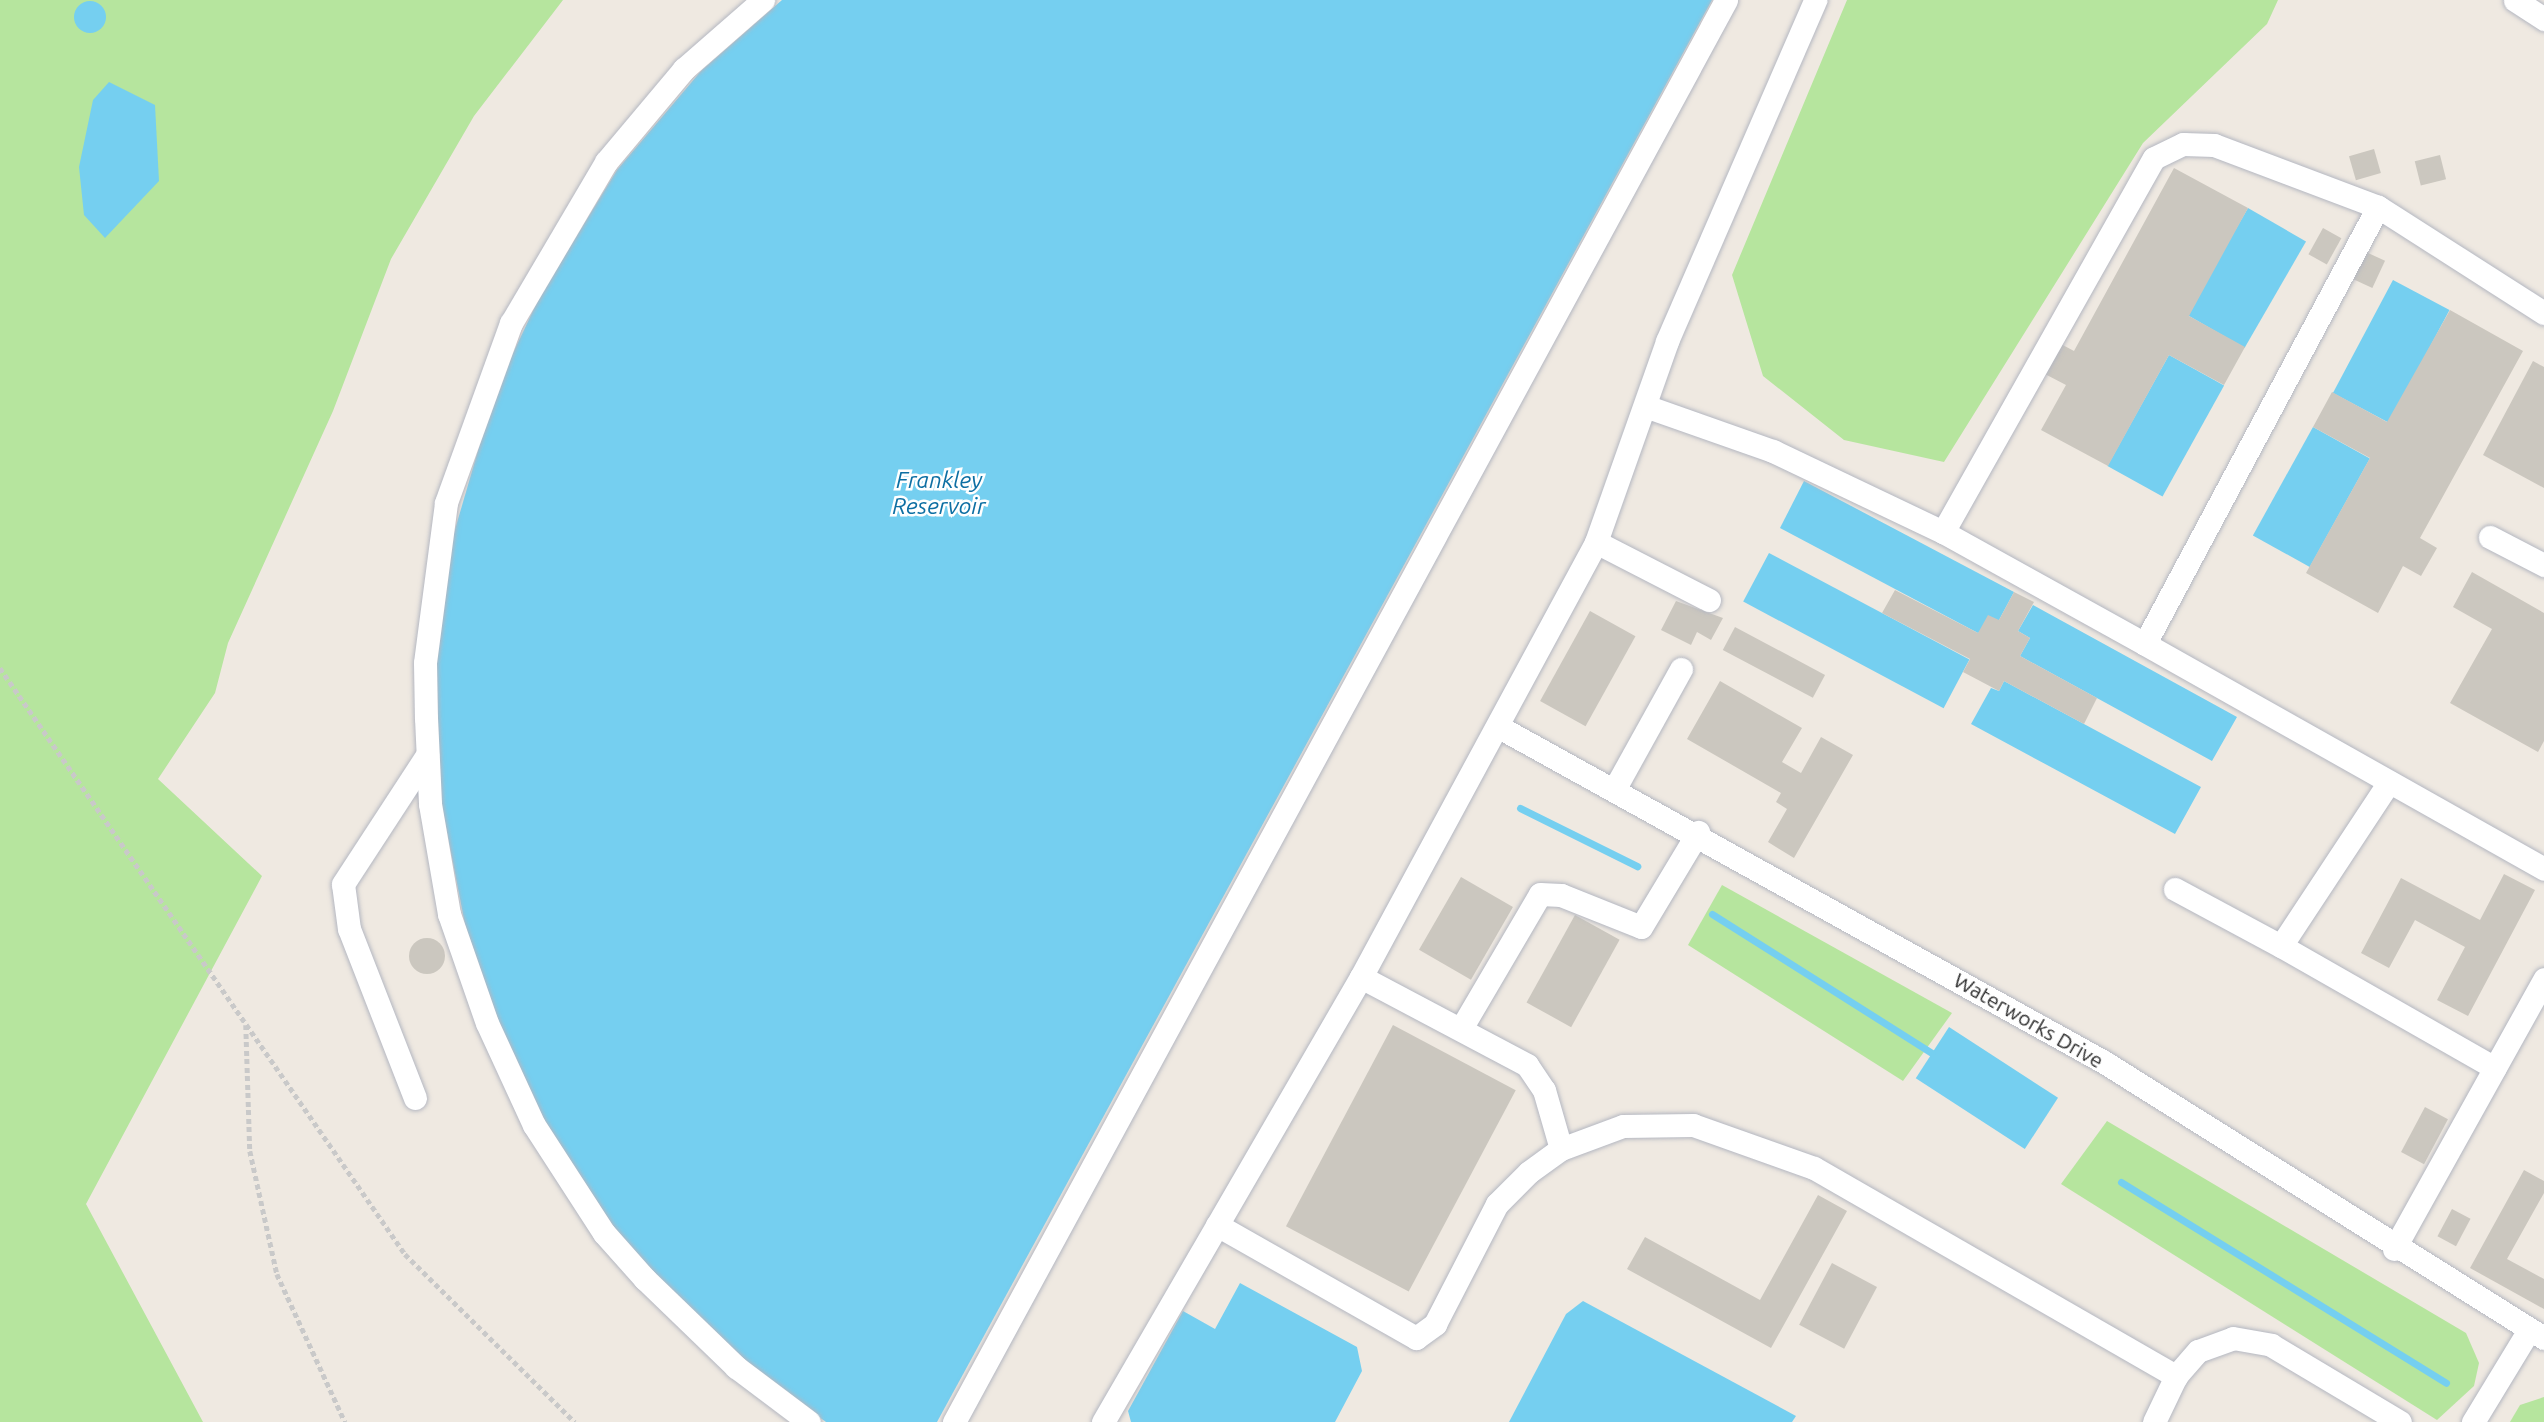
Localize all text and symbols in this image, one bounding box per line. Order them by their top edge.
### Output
water label: Frankley Reservoir [892,466,986,520]
street label: Waterworks Drive [1950,967,2108,1073]

